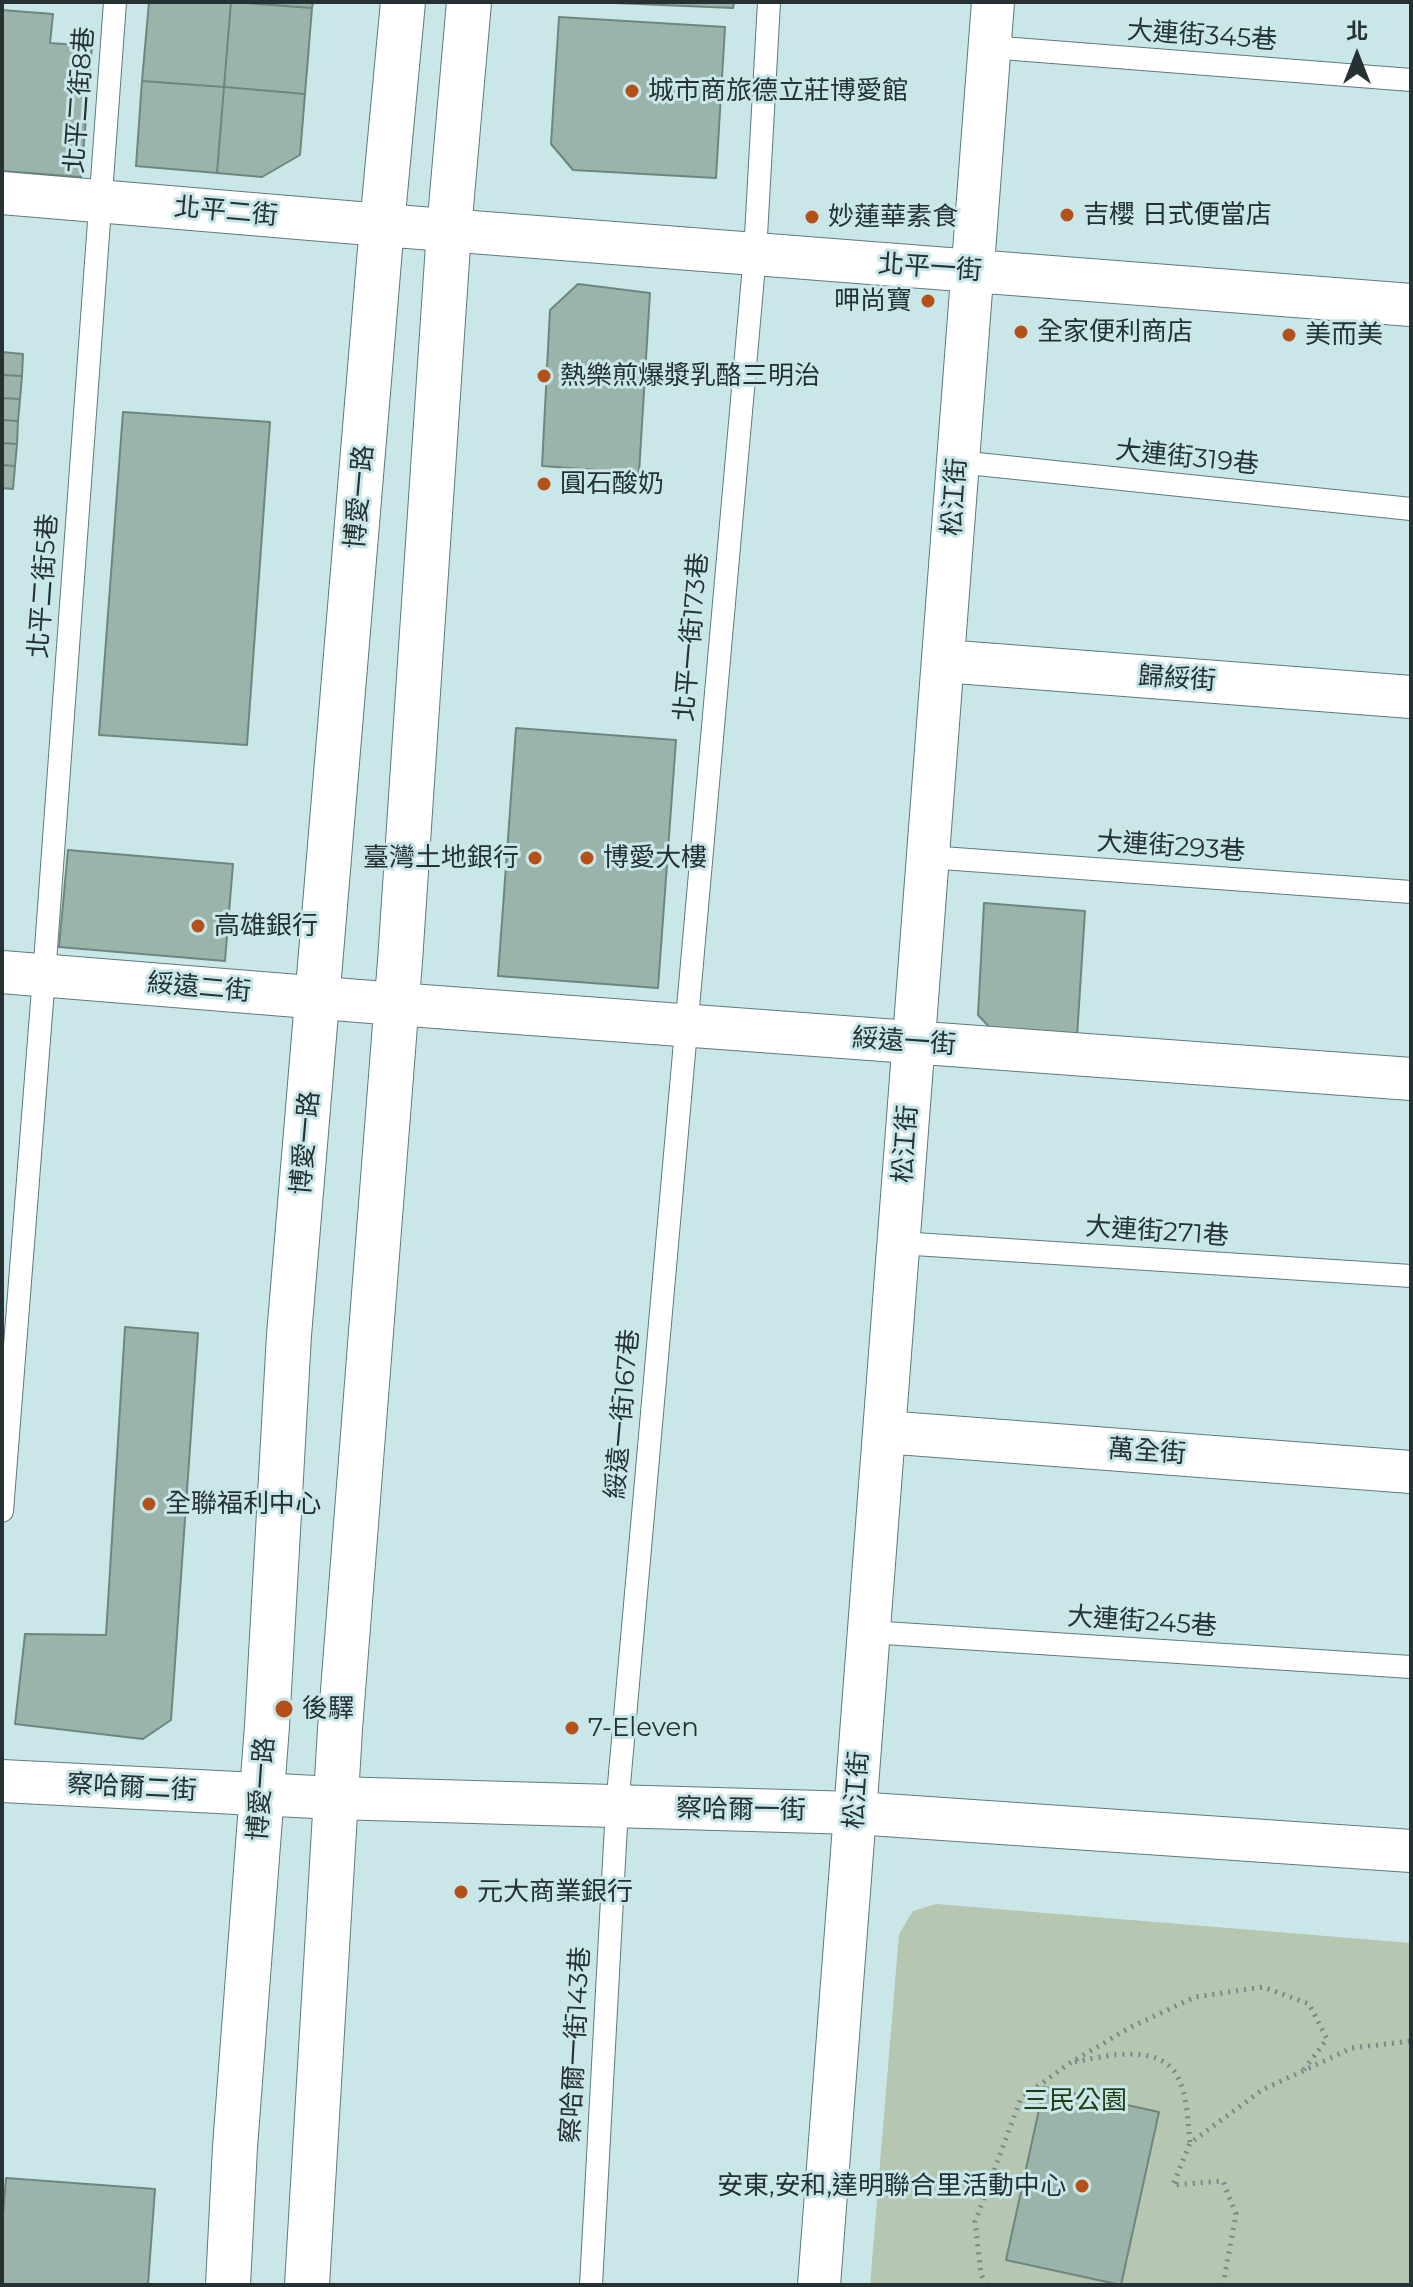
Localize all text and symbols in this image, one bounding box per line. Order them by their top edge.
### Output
street label: 大連街345巷 [1126,15,1278,57]
north arrow [1317,16,1397,96]
text: 北 [1346,18,1368,45]
street label: 北平二街8巷 [59,26,101,174]
place label: 城市商旅德立莊博愛館 [648,75,908,107]
marker: 城市商旅德立莊博愛館 [623,82,641,100]
street label: 北平二街 [173,192,279,232]
place label: 吉櫻 日式便當店 [1083,199,1272,231]
place label: 妙蓮華素食 [828,201,958,233]
marker: 吉櫻 日式便當店 [1058,206,1076,224]
marker: 妙蓮華素食 [803,208,821,226]
street label: 北平一街 [877,249,983,287]
place label: 呷尚寶 [834,285,912,317]
marker: 呷尚寶 [919,292,937,310]
place label: 全家便利商店 [1037,316,1193,348]
place label: 美而美 [1305,319,1383,351]
marker: 全家便利商店 [1012,323,1030,341]
marker: 美而美 [1280,326,1298,344]
place label: 熱樂煎爆漿乳酪三明治 [560,360,820,392]
marker: 熱樂煎爆漿乳酪三明治 [535,367,553,385]
street label: 大連街319巷 [1114,435,1260,481]
street label: 博愛一路 [340,444,380,550]
street label: 松江街 [937,457,973,537]
place label: 圓石酸奶 [560,468,664,500]
marker: 圓石酸奶 [535,475,553,493]
street label: 北平二街5巷 [23,513,65,659]
street label: 北平一街173巷 [669,551,715,723]
street label: 歸綏街 [1137,661,1217,697]
street label: 大連街293巷 [1096,826,1246,868]
place label: 臺灣土地銀行 [363,842,519,874]
place label: 博愛大樓 [603,842,707,874]
marker: 臺灣土地銀行 [526,849,544,867]
marker: 博愛大樓 [578,849,596,867]
place label: 高雄銀行 [214,910,318,942]
marker: 高雄銀行 [189,917,207,935]
street label: 綏遠二街 [146,968,252,1008]
street label: 綏遠一街 [851,1023,957,1061]
street label: 博愛一路 [286,1090,326,1196]
street label: 松江街 [888,1104,924,1184]
street label: 大連街271巷 [1084,1211,1230,1253]
street label: 綏遠一街167巷 [600,1328,646,1500]
street label: 萬全街 [1107,1434,1187,1470]
place label: 全聯福利中心 [165,1488,321,1520]
marker: 全聯福利中心 [140,1495,158,1513]
street label: 大連街245巷 [1066,1601,1218,1643]
place label: 後驛 [302,1693,354,1725]
marker: 後驛 [273,1698,295,1720]
place label: 7-Eleven [588,1712,699,1744]
marker: 7-Eleven [563,1719,581,1737]
street label: 博愛一路 [243,1736,281,1842]
street label: 松江街 [839,1750,875,1830]
street label: 察哈爾二街 [66,1769,198,1807]
street label: 察哈爾一街 [676,1793,806,1827]
place label: 元大商業銀行 [477,1876,633,1908]
marker: 元大商業銀行 [452,1883,470,1901]
street label: 察哈爾一街143巷 [555,1946,597,2144]
park label: 三民公園 [1023,2085,1127,2117]
place label: 安東,安和,達明聯合里活動中心 [717,2170,1066,2202]
marker: 安東,安和,達明聯合里活動中心 [1073,2177,1091,2195]

